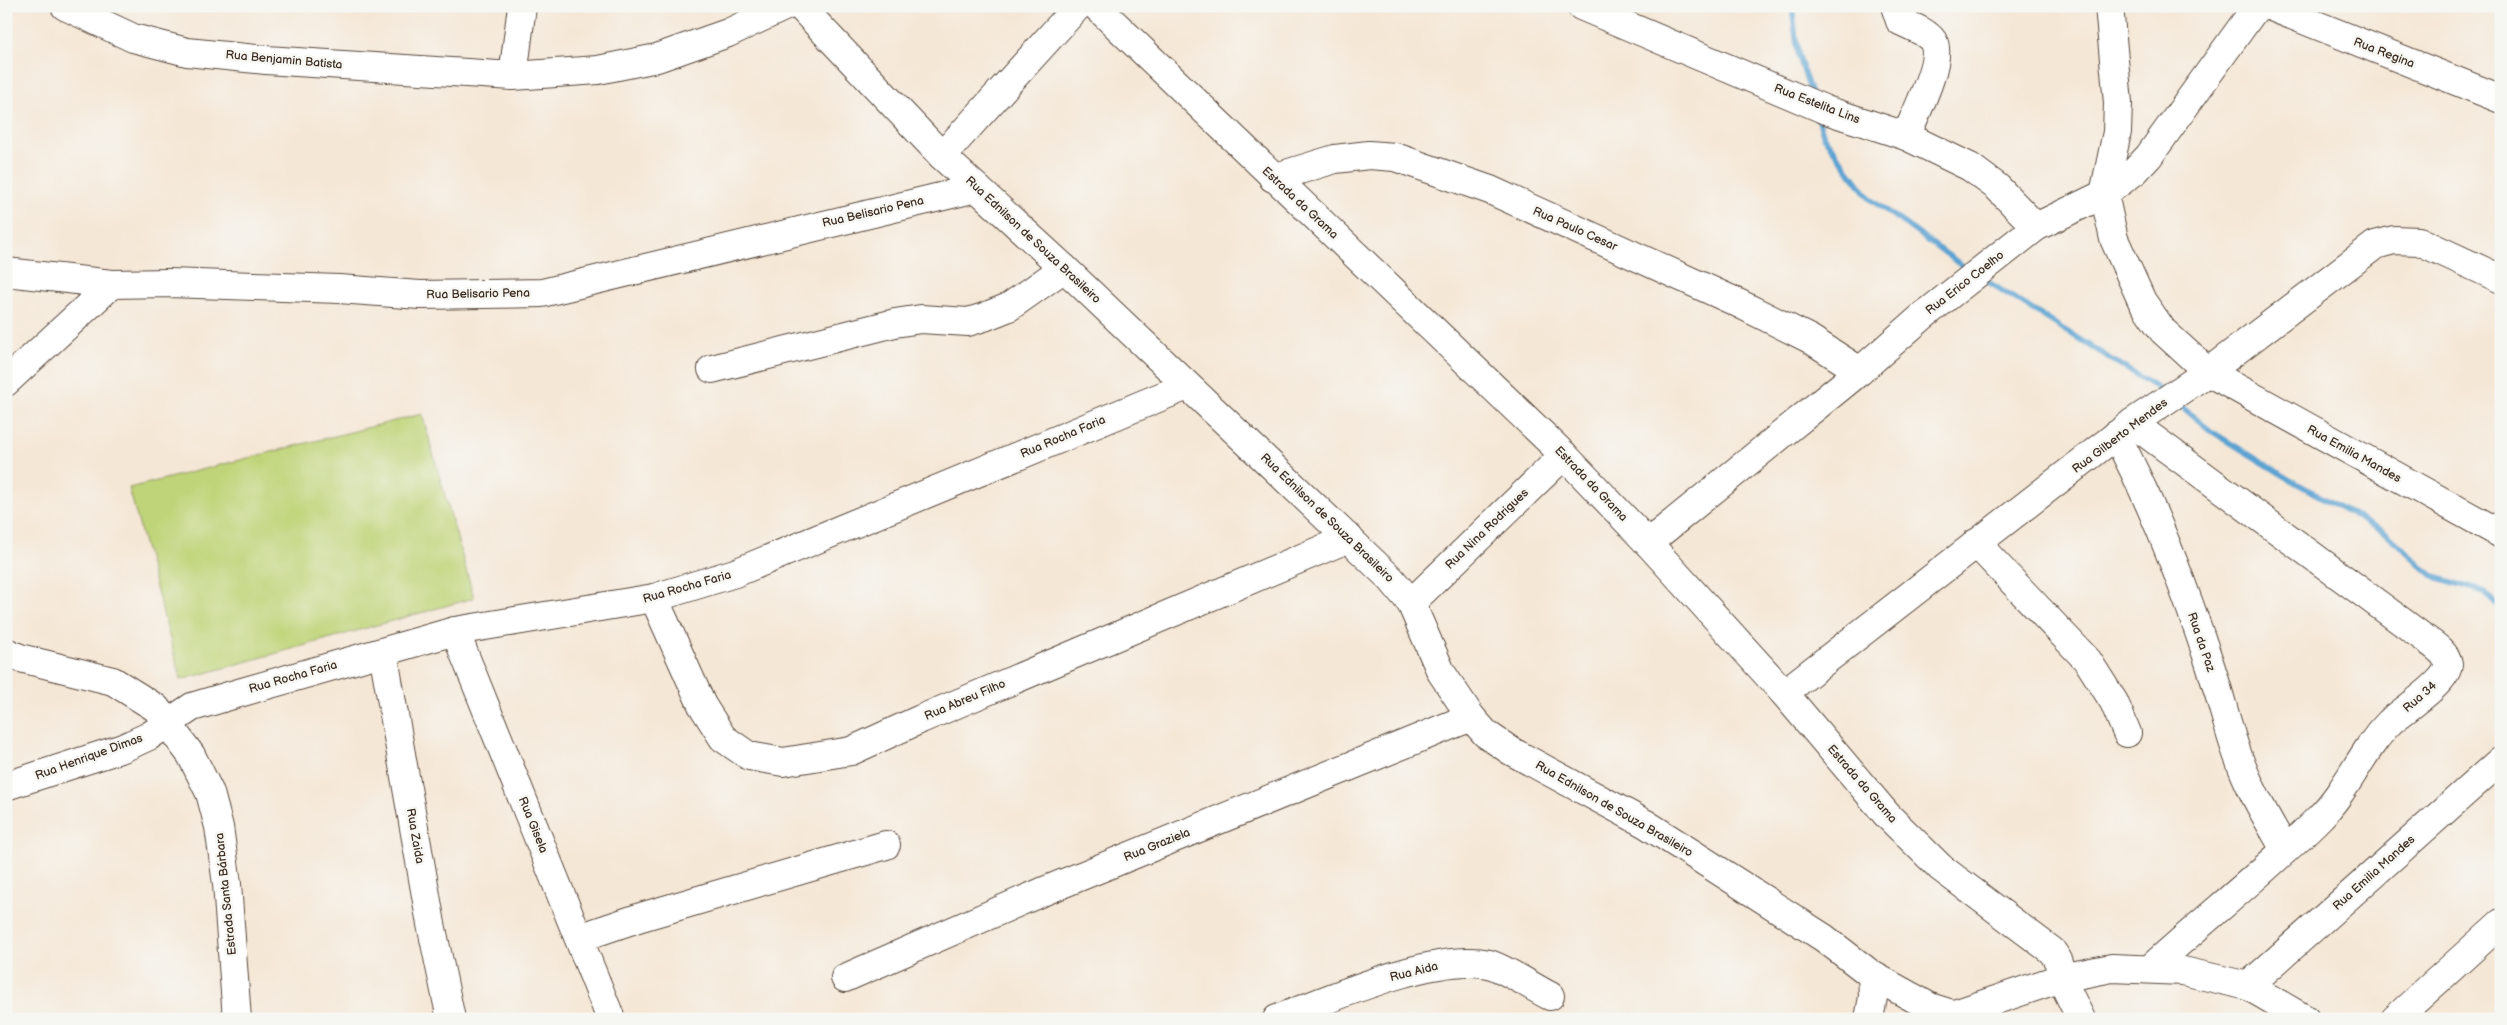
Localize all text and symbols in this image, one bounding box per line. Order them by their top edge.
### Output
street label: Rua Regina [2351,34,2417,72]
street label: Rua Benjamin Batista [225,47,343,73]
street label: Rua Estelita Lins [1772,81,1862,127]
street label: Estrada da Grama [1259,164,1341,242]
street label: Rua Ednilson de Souza Brasileiro [962,173,1104,307]
street label: Rua Belisario Pena [821,193,925,231]
street label: Rua Paulo Cesar [1530,204,1620,255]
street label: Rua Erico Coelho [1923,248,2007,318]
street label: Rua Belisario Pena [426,286,530,302]
street label: Rua Gilberto Mendes [2069,395,2171,477]
street label: Rua Rocha Faria [1018,412,1108,462]
street label: Rua Emilia Mandes [2304,422,2404,486]
street label: Estrada da Grama [1551,443,1631,525]
street label: Rua Ednilson de Souza Brasileiro [1257,450,1397,586]
street label: Rua Nina Rodrigues [1442,485,1532,573]
street label: Rua Rocha Faria [641,567,733,607]
street label: Rua da Paz [2184,610,2218,674]
street label: Rua Rocha Faria [247,657,339,697]
street label: Rua Abreu Filho [922,676,1008,724]
street label: Rua 34 [2400,678,2441,716]
street label: Rua Henrique Dimas [33,731,145,783]
street label: Estrada da Grama [1824,742,1900,826]
street label: Rua Ednilson de Souza Brasileiro [1532,758,1696,860]
street label: Rua Gisela [515,795,551,856]
street label: Rua Zaida [403,807,427,865]
street label: Rua Graziela [1122,825,1193,865]
street label: Estrada Santa Bárbara [212,832,240,956]
street label: Rua Emilia Mandes [2330,832,2418,914]
street label: Rua Aida [1388,959,1440,985]

